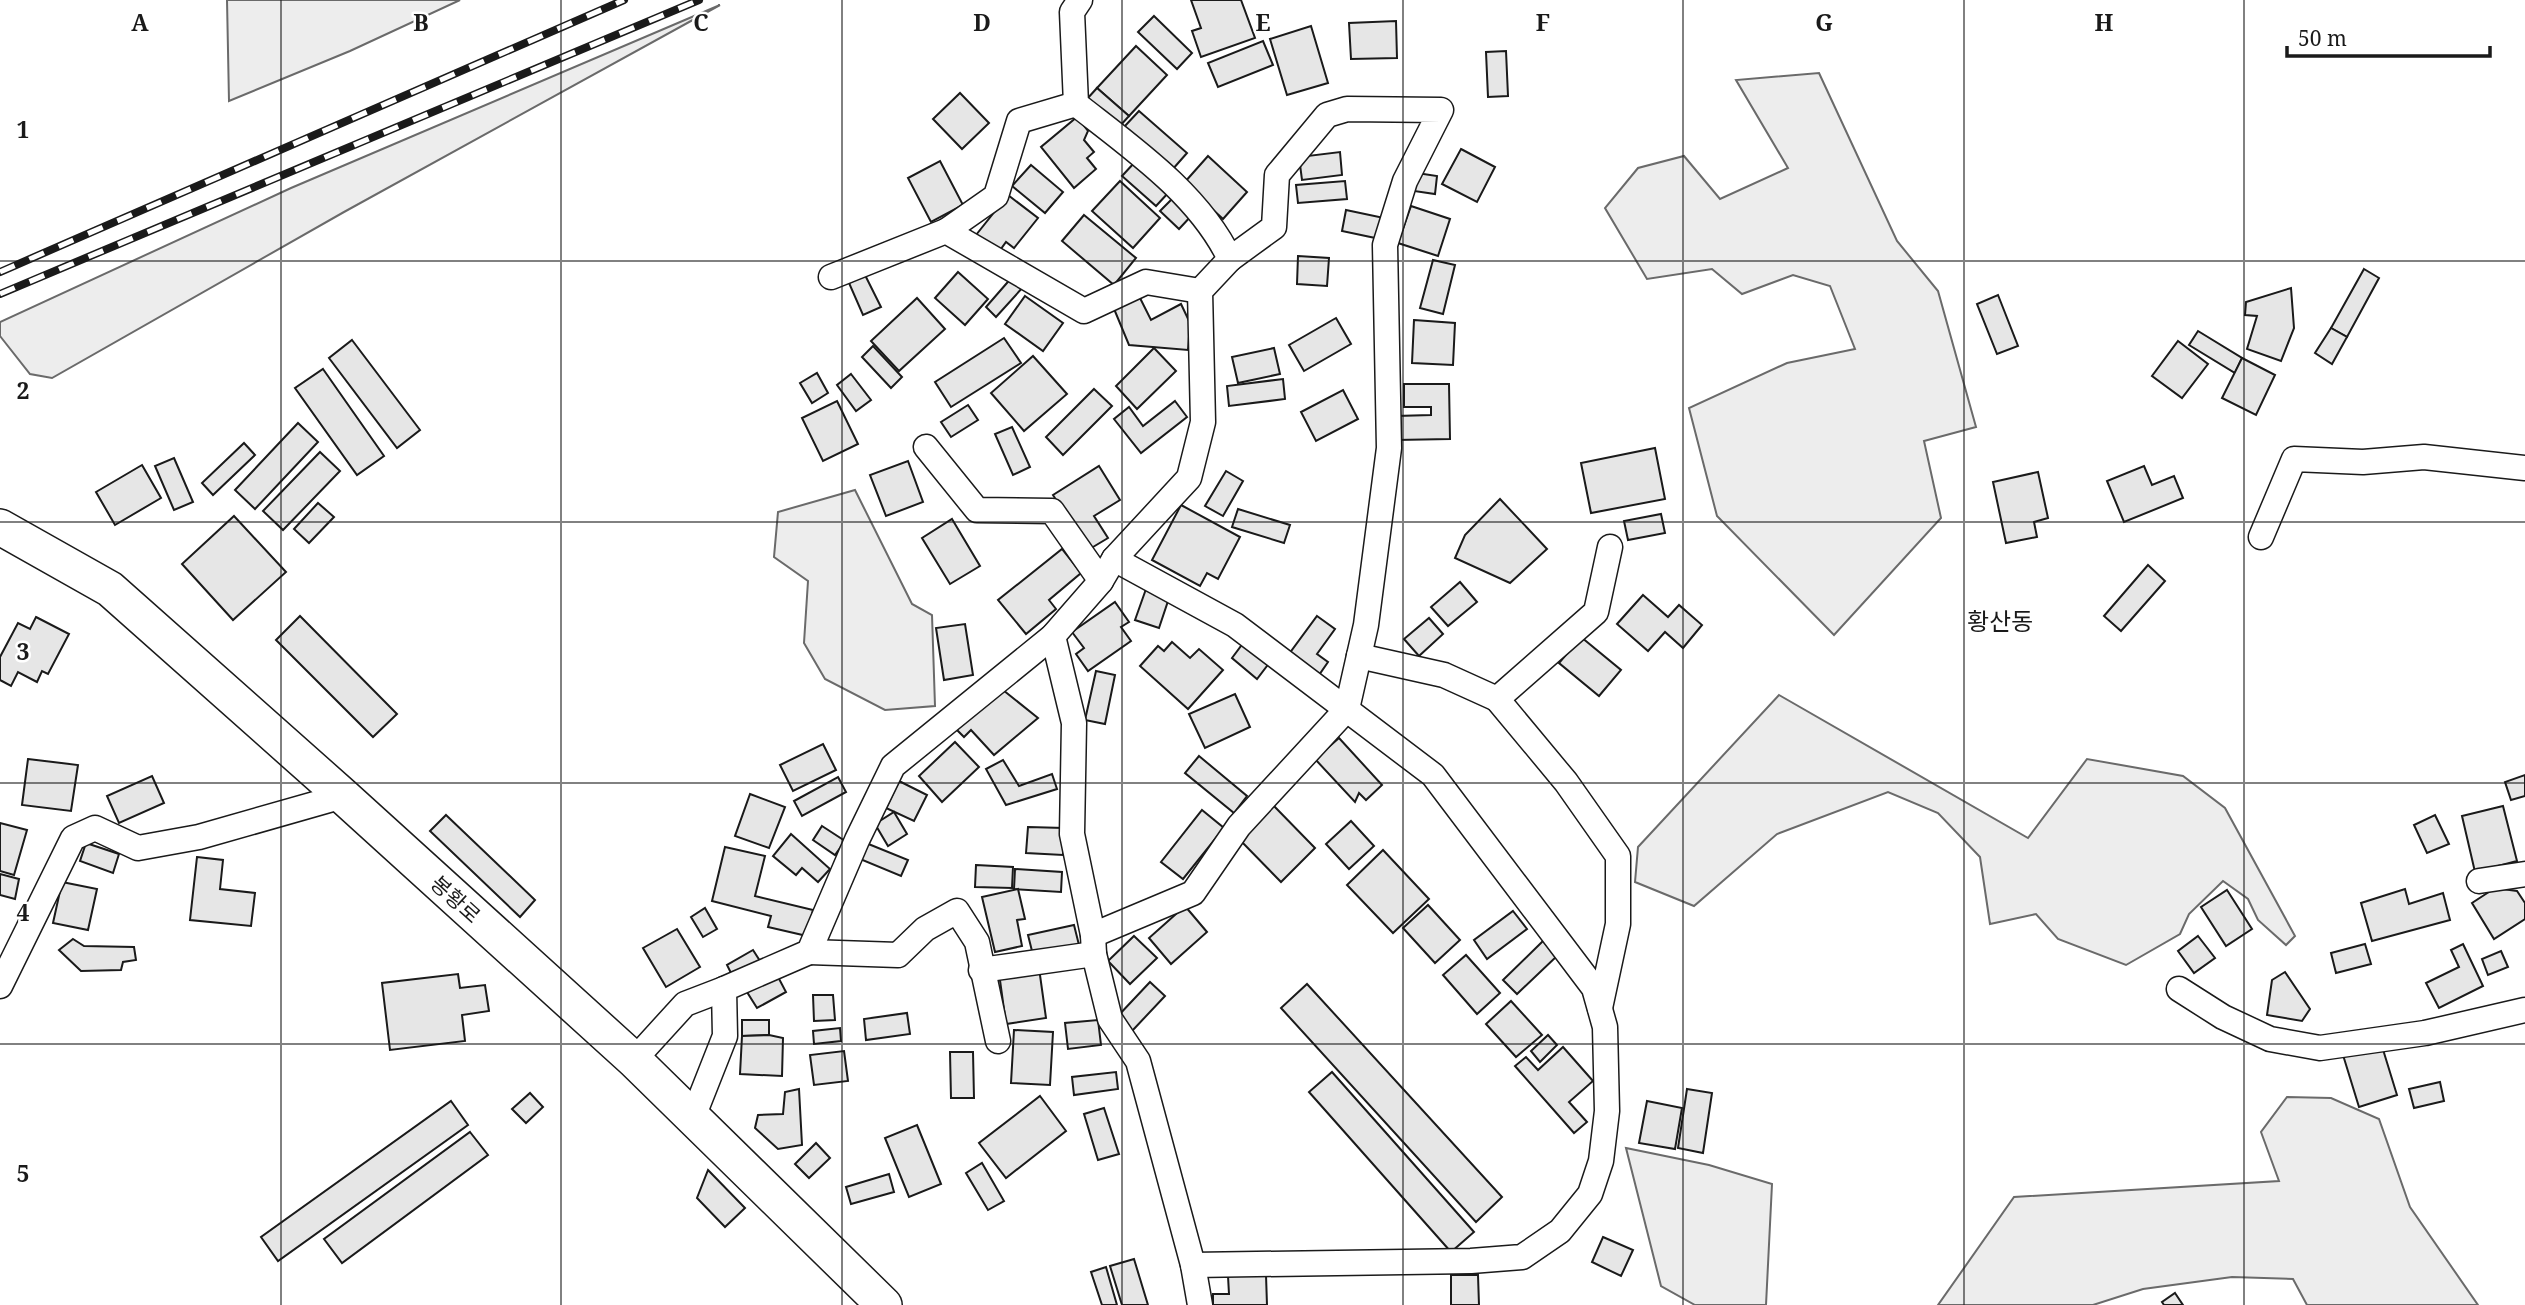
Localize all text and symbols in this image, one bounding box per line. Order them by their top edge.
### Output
text: A [131,6,149,38]
text: B [413,6,429,38]
text: C [693,6,709,38]
text: D [973,6,991,38]
text: E [1255,6,1271,38]
text: F [1536,6,1550,38]
text: G [1815,6,1833,38]
text: H [2095,6,2114,38]
scale bar [2287,14,2490,58]
text: 50 m [2298,24,2347,52]
text: 1 [17,113,30,145]
text: 2 [17,374,30,406]
district label: 황산동 [1967,604,2033,637]
text: 3 [17,635,30,667]
street label: 봉황로 [425,869,487,929]
text: 4 [17,896,30,928]
text: 5 [17,1157,30,1189]

